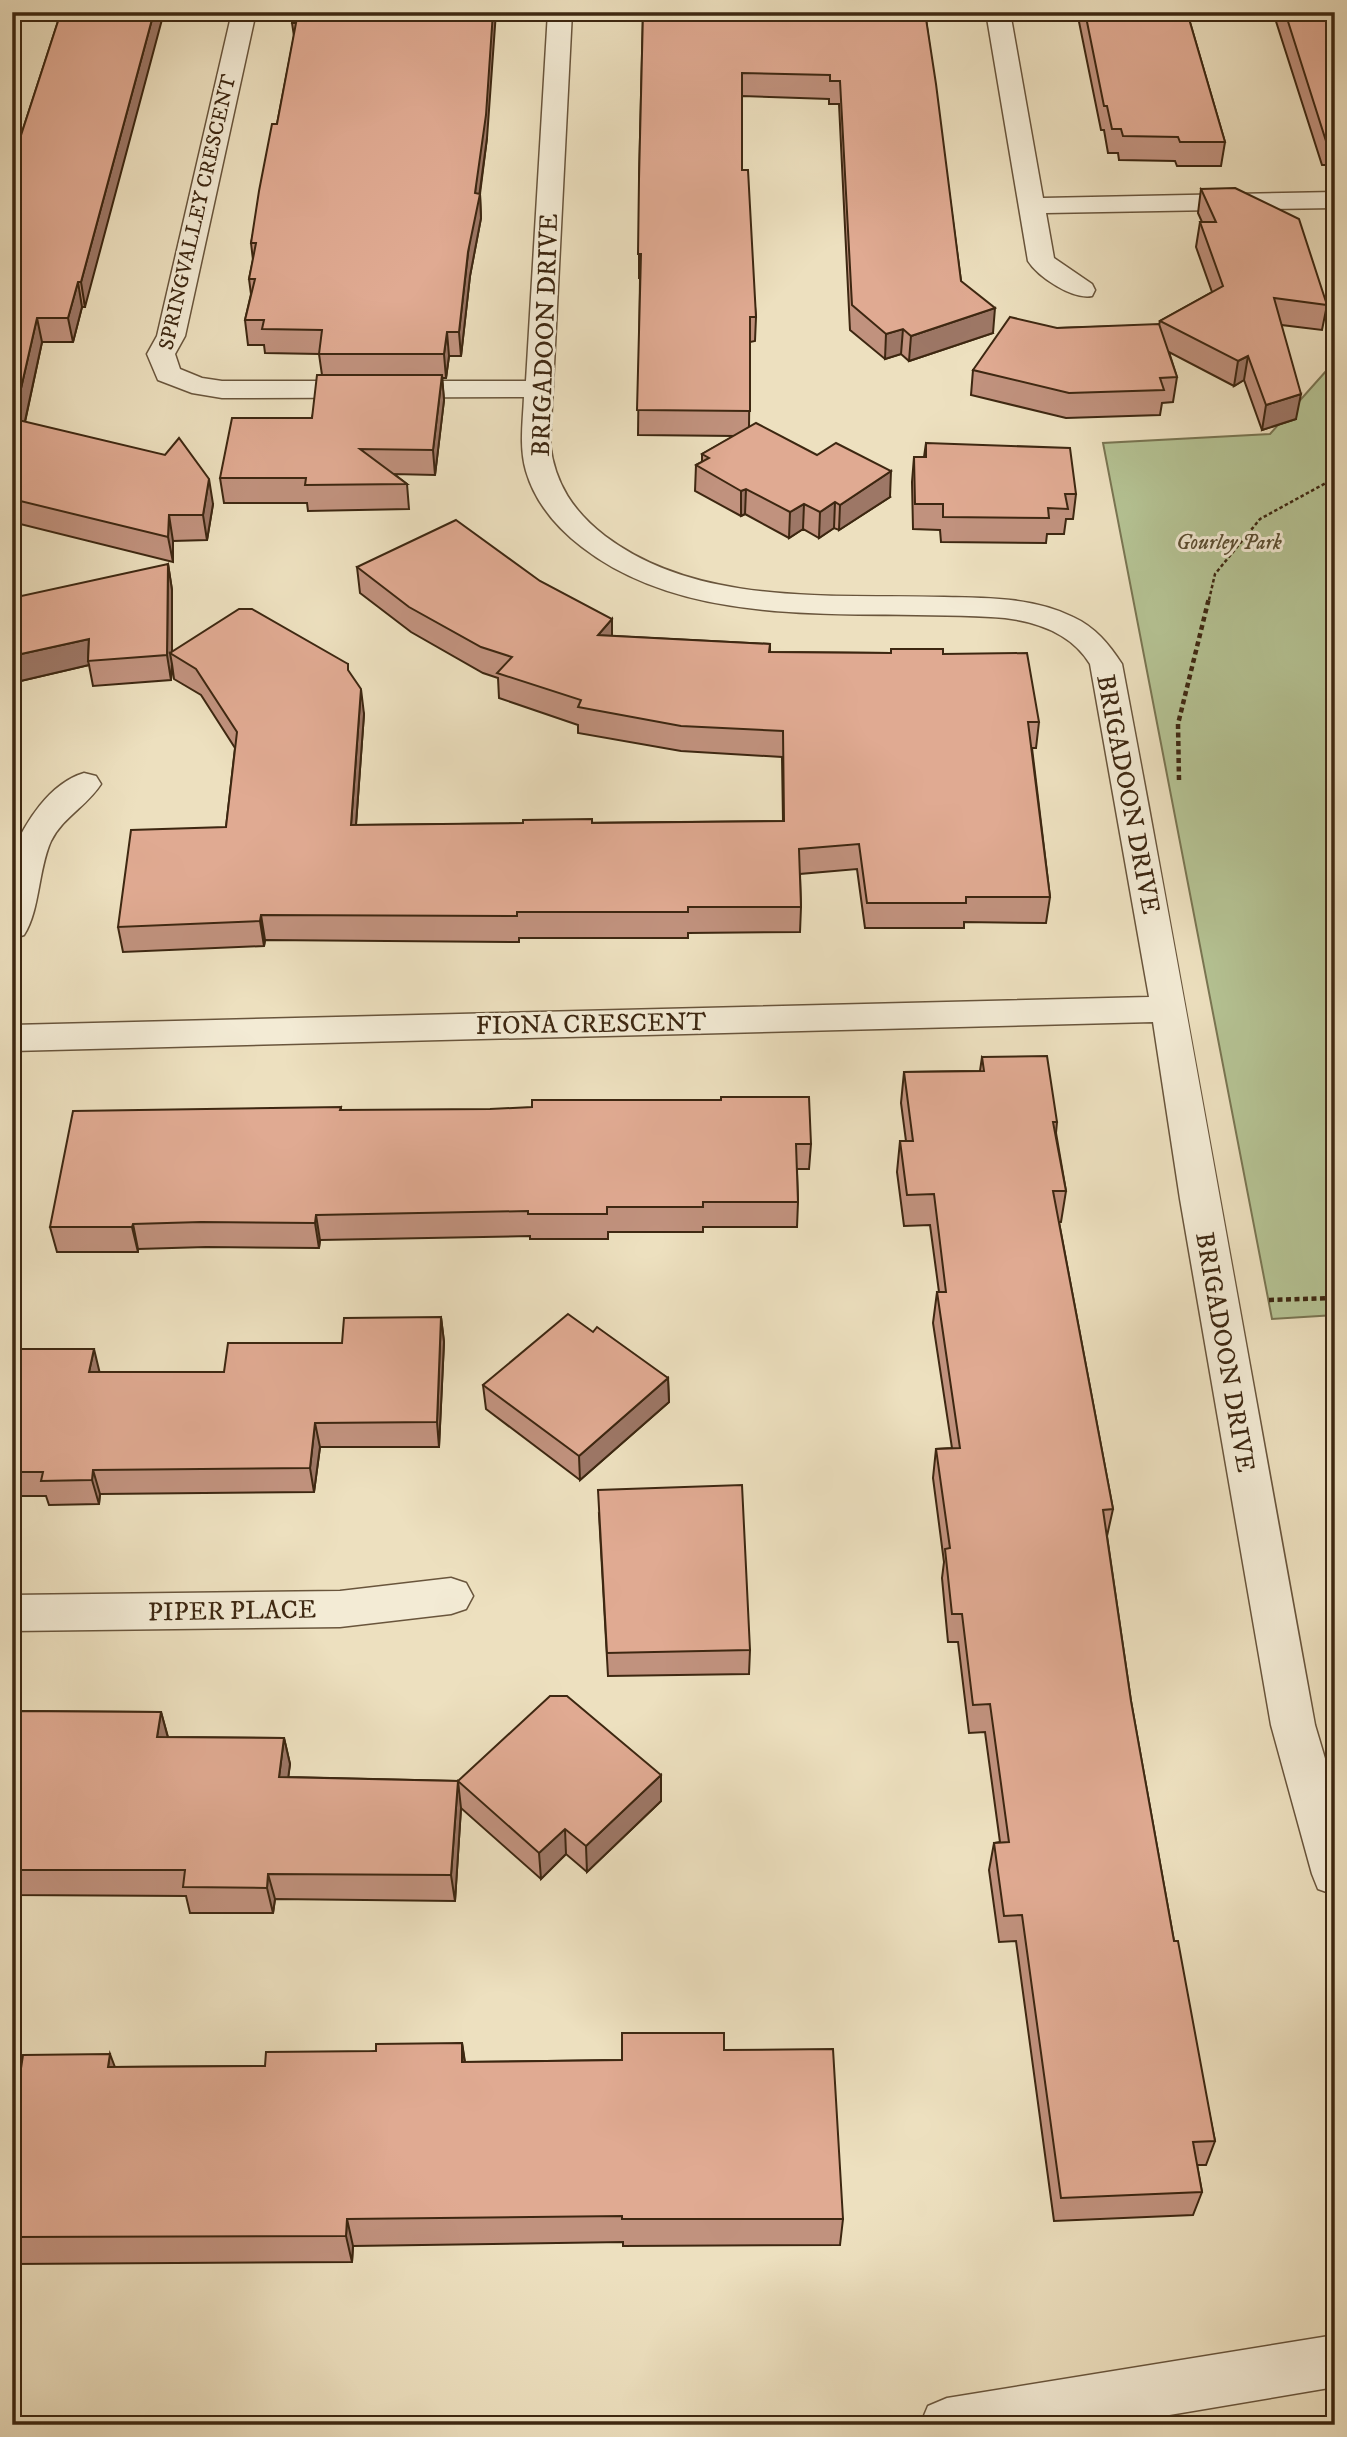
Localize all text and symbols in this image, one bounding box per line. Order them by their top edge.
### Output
street label: SPRINGVALLEY CRESCENT [154,72,242,353]
street label: BRIGADOON DRIVE [525,213,566,457]
park label: Gourley Park [1176,530,1282,556]
street label: BRIGADOON DRIVE [1088,672,1167,917]
street label: FIONA CRESCENT [475,1006,707,1043]
street label: BRIGADOON DRIVE [1187,1229,1262,1475]
street label: PIPER PLACE [148,1594,317,1629]

